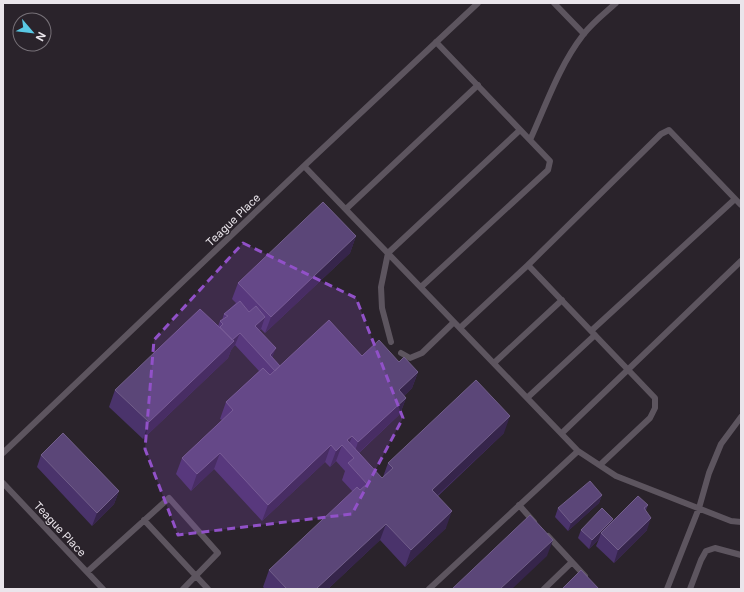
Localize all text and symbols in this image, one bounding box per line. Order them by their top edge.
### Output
north arrow [12,12,52,52]
text: N [33,30,49,44]
street label: Teague Place [203,191,263,249]
street label: Teague Place [31,499,89,559]

